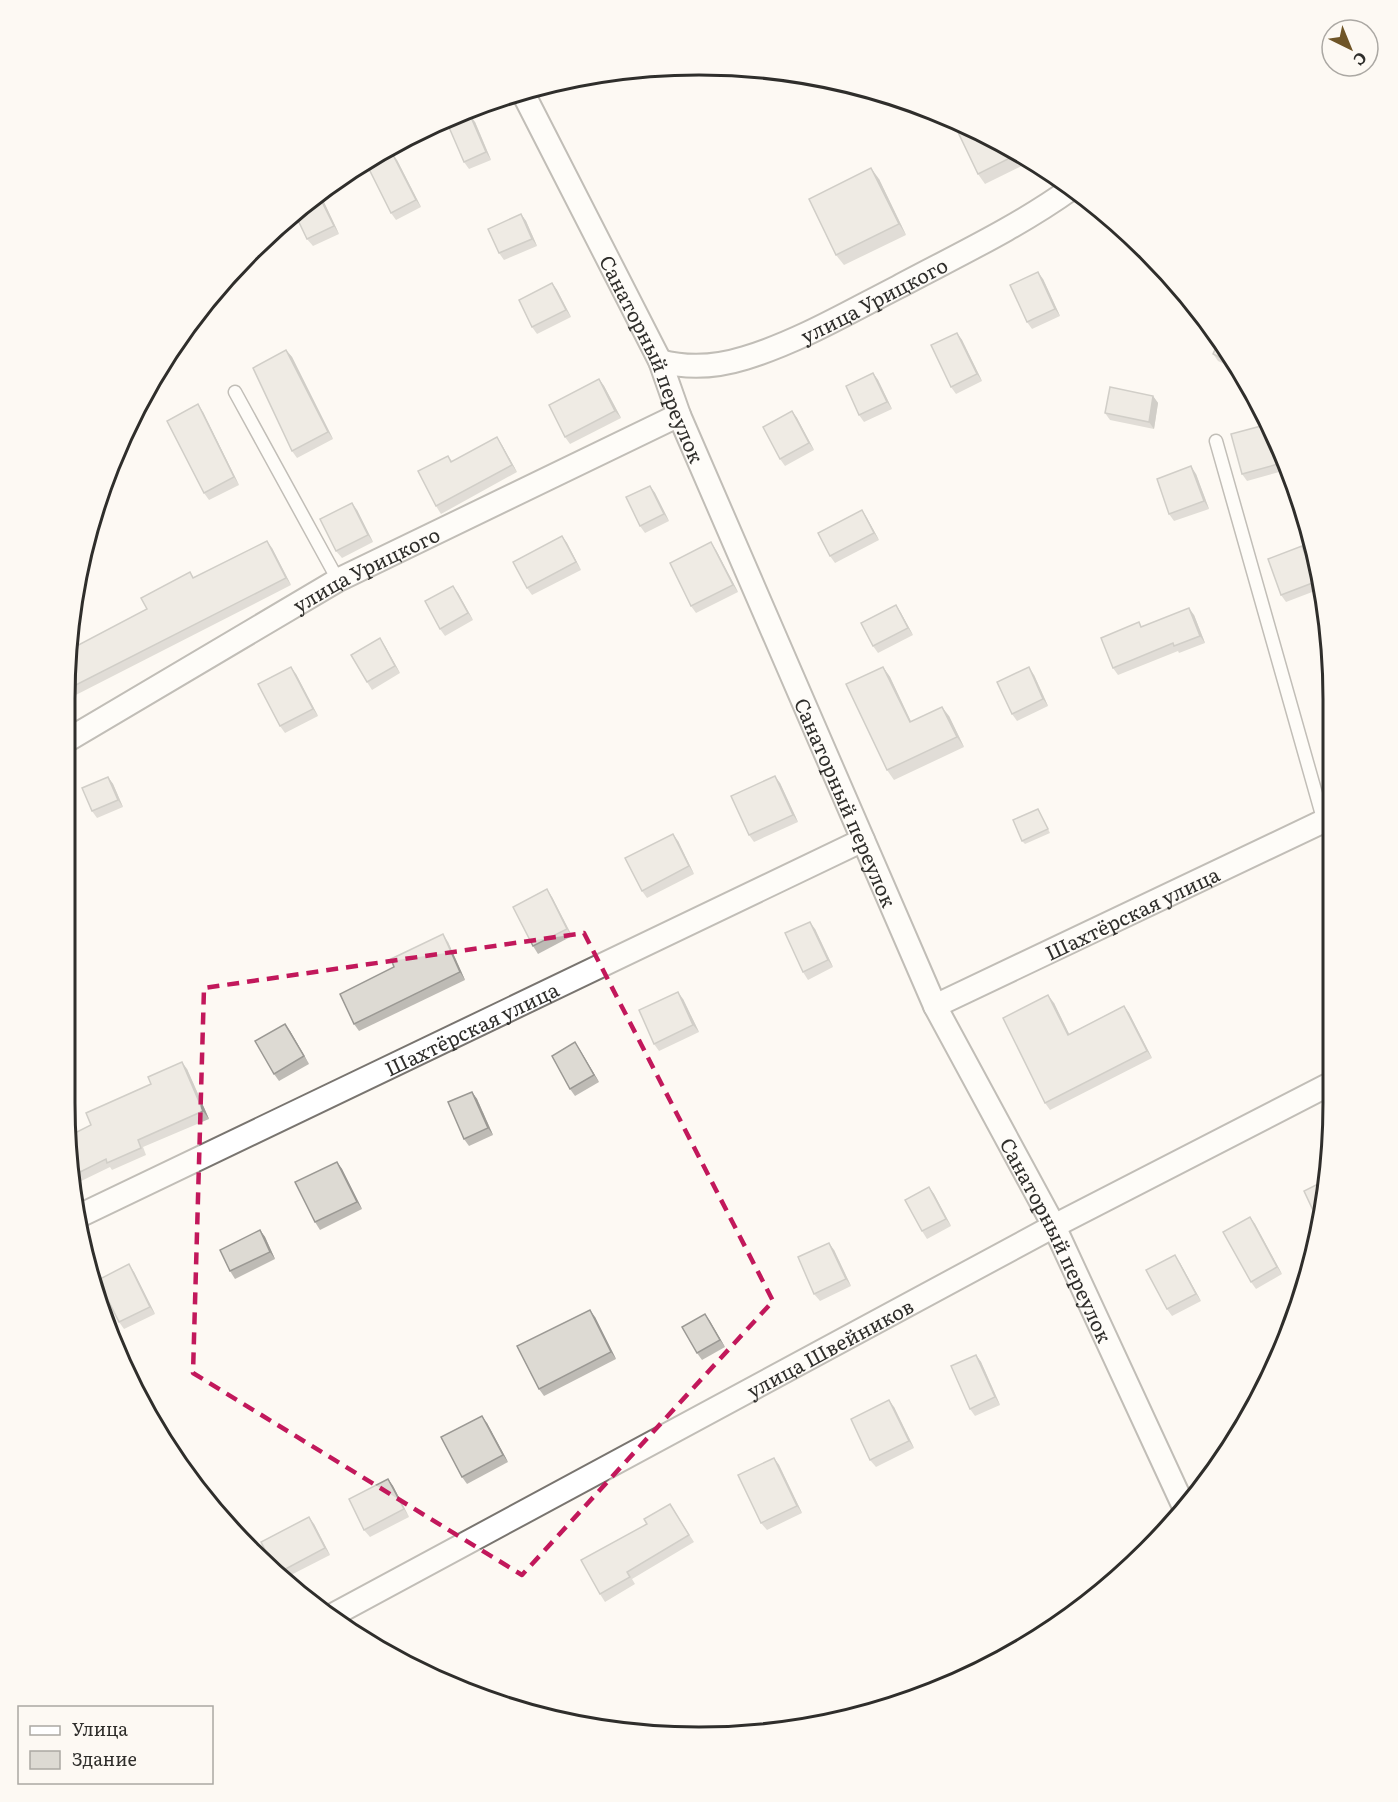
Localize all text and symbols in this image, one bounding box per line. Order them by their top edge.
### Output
north arrow [1320,18,1380,78]
text: С [1349,47,1373,72]
street label: Санаторный переулок [593,249,713,467]
street label: улица Урицкого [795,249,952,350]
street label: улица Урицкого [286,518,444,619]
street label: Санаторный переулок [788,693,905,912]
street label: Шахтёрская улица [1040,858,1224,967]
street label: Шахтёрская улица [379,973,564,1082]
street label: Санаторный переулок [994,1132,1121,1347]
street label: улица Швейников [740,1290,918,1405]
legend [18,1706,213,1784]
text: Улица [72,1715,128,1742]
text: Здание [72,1745,137,1772]

